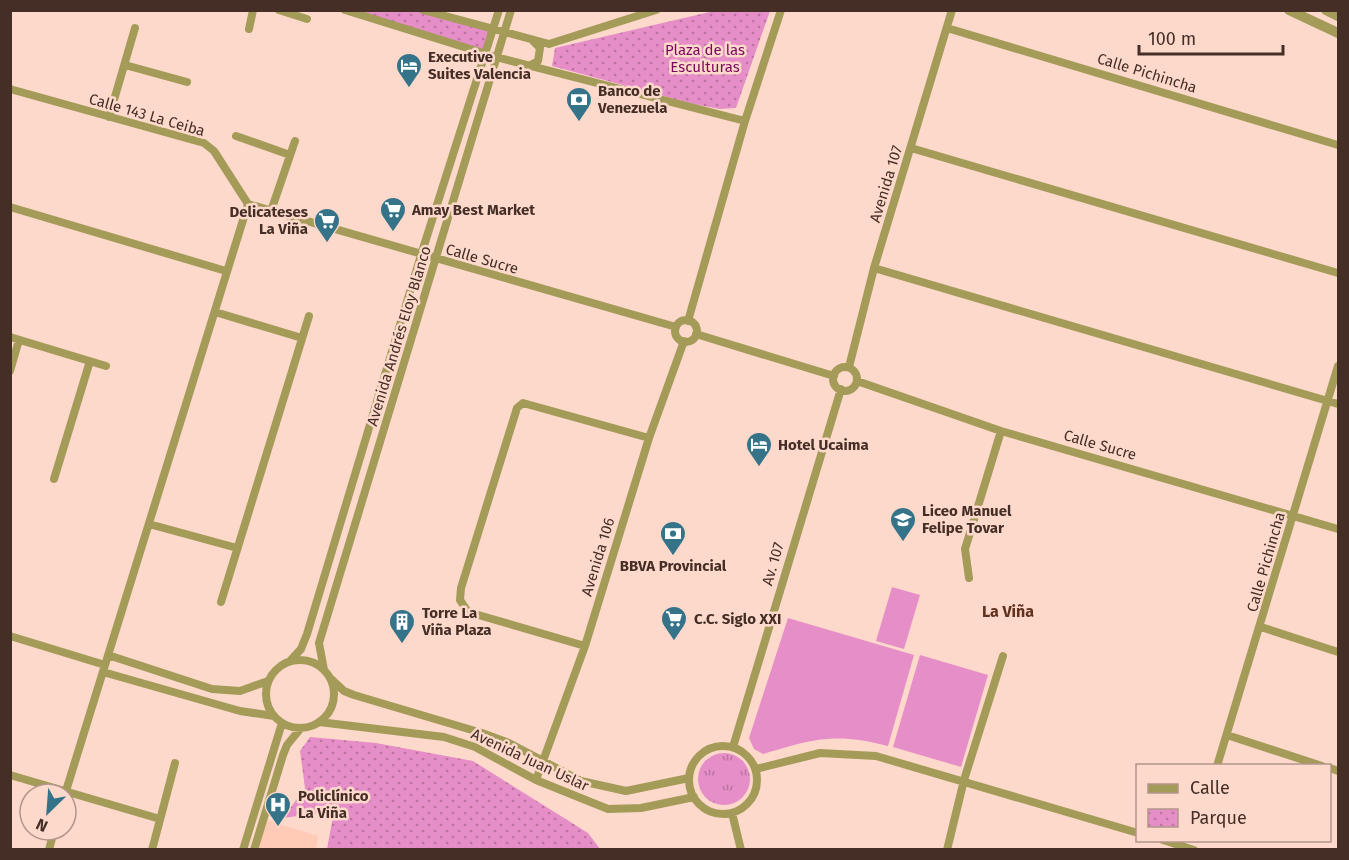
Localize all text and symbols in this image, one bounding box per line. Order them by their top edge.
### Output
scale bar [1139,18,1283,56]
text: 100 m [1148,28,1196,50]
park label: Plaza de las Esculturas [665,41,745,76]
place label: Executive Suites Valencia [428,48,531,83]
street label: Calle Pichincha [1095,49,1199,97]
hotel icon: Executive Suites Valencia [394,51,424,89]
place label: Banco de Venezuela [597,82,667,117]
bank icon: Banco de Venezuela [564,85,594,123]
street label: Calle 143 La Ceiba [87,90,207,140]
street label: Avenida 107 [866,143,906,225]
supermarket icon: Amay Best Market [378,195,408,233]
place label: Amay Best Market [411,201,535,219]
place label: Delicateses La Viña [229,203,308,238]
supermarket icon: Delicateses La Viña [312,206,342,244]
street label: Calle Sucre [444,240,520,278]
street label: Avenida Andrés Eloy Blanco [363,244,435,428]
street label: Calle Sucre [1062,426,1138,464]
hotel icon: Hotel Ucaima [744,430,774,468]
place label: Hotel Ucaima [778,436,869,454]
place label: Liceo Manuel Felipe Tovar [922,502,1012,537]
school or university icon: Liceo Manuel Felipe Tovar [888,505,918,543]
street label: Calle Pichincha [1243,510,1289,614]
street label: Avenida 106 [578,516,618,598]
bank icon: BBVA Provincial [658,519,688,557]
street label: Av. 107 [758,540,788,588]
place label: BBVA Provincial [620,557,727,575]
district label: La Viña [982,602,1034,621]
place label: Torre La Viña Plaza [421,604,492,639]
supermarket icon: C.C. Siglo XXI [659,604,689,642]
building icon: Torre La Viña Plaza [387,607,417,645]
place label: C.C. Siglo XXI [694,610,781,628]
street label: Avenida Juan Uslar [468,725,592,795]
legend [1136,764,1331,842]
text: Calle [1190,777,1230,799]
north arrow [18,782,78,842]
place label: Policlínico La Viña [298,787,369,822]
hospital icon: Policlínico La Viña [263,790,293,828]
text: Parque [1190,807,1247,829]
text: N [33,814,51,836]

